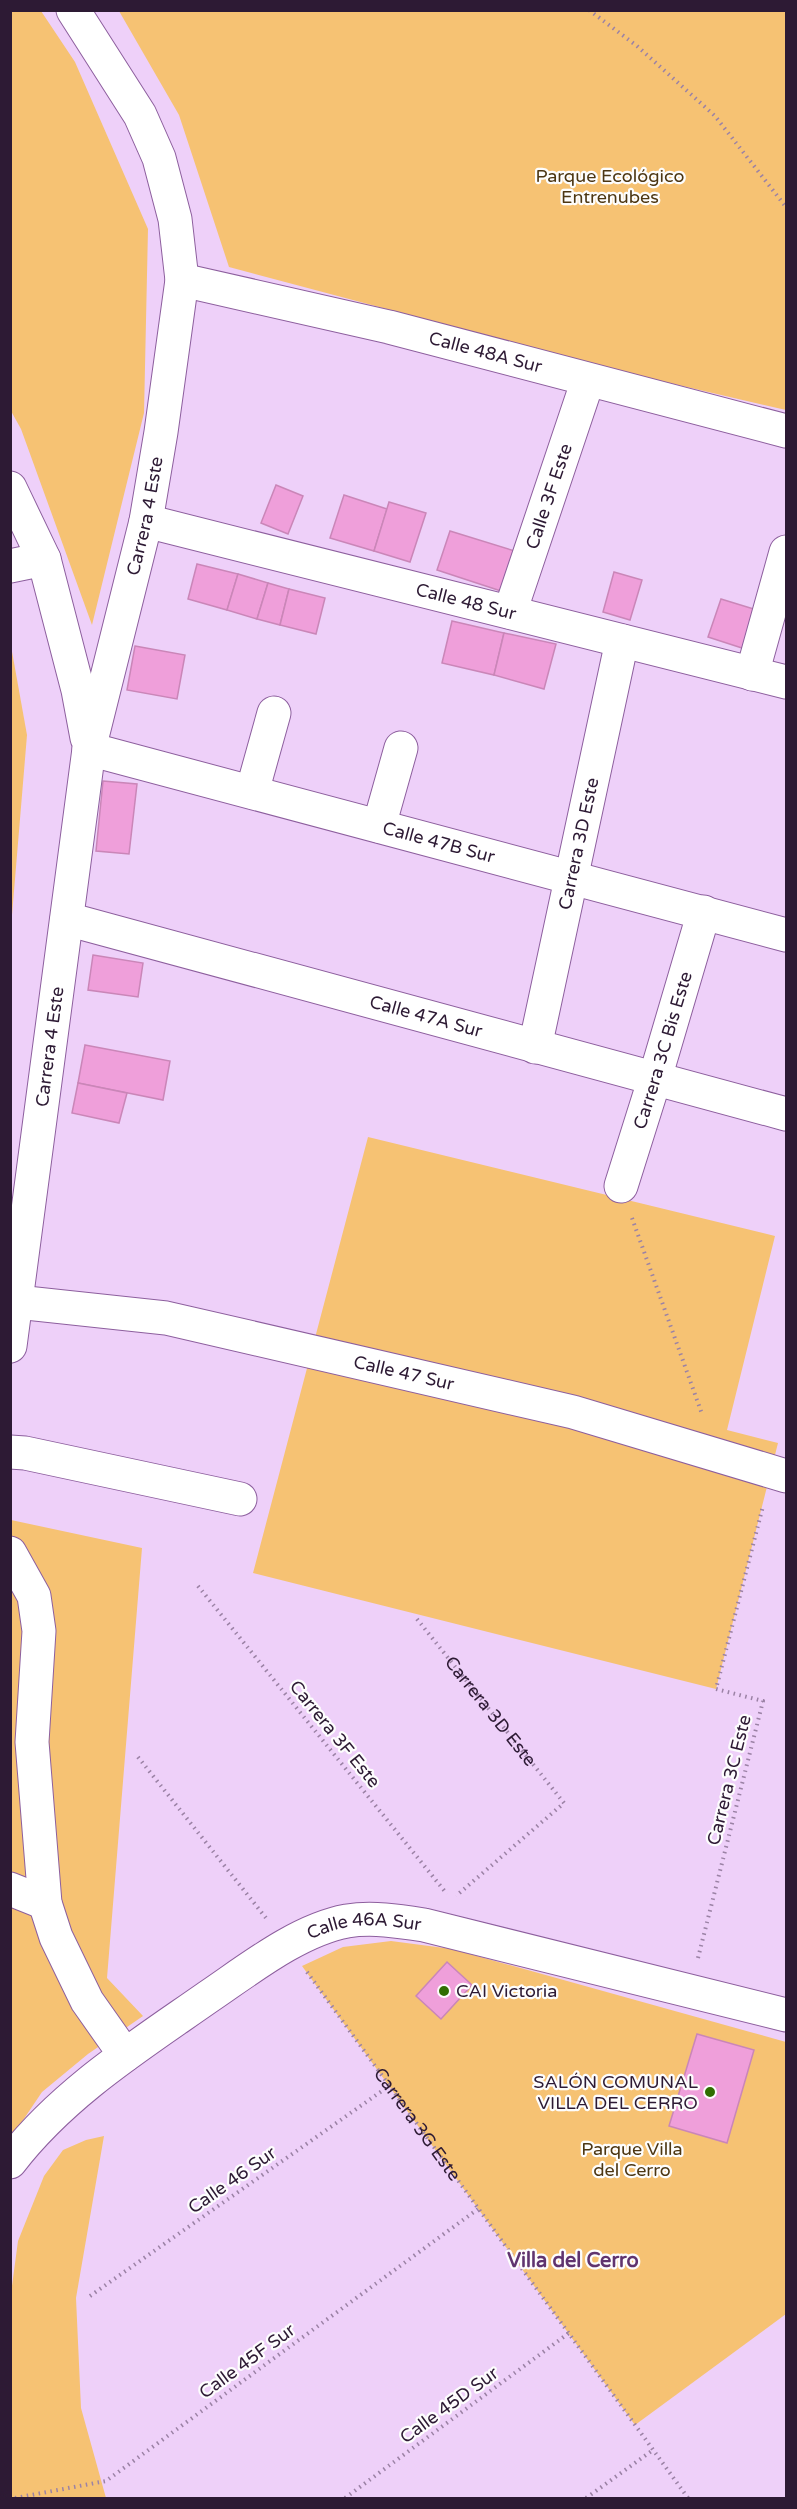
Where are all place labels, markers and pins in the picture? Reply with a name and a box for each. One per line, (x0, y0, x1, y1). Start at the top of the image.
place label: CAI Victoria (456, 1980, 557, 2002)
marker: CAI Victoria (437, 1984, 451, 1998)
place label: SALÓN COMUNAL VILLA DEL CERRO (533, 2071, 699, 2114)
marker: SALÓN COMUNAL VILLA DEL CERRO (703, 2085, 717, 2099)

